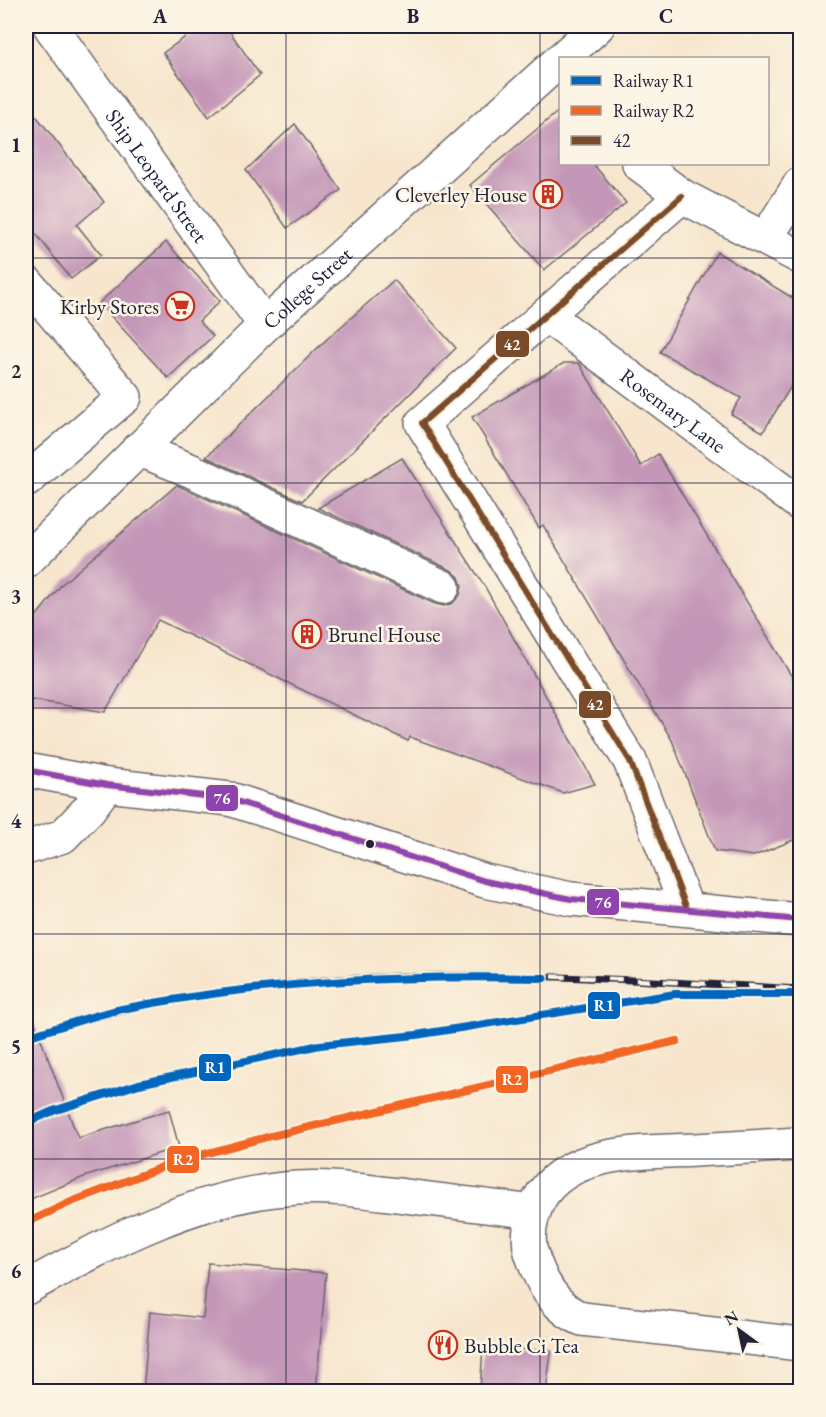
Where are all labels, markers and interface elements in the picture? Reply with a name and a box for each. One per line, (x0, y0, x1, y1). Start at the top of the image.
text: A (152, 3, 168, 29)
text: B (407, 3, 419, 29)
text: C (659, 3, 673, 29)
legend (559, 57, 769, 165)
text: Railway R1 (613, 69, 694, 92)
text: Railway R2 (613, 99, 694, 122)
street label: Ship Leopard Street (100, 103, 215, 248)
text: 42 (613, 129, 631, 152)
text: 1 (11, 132, 21, 158)
building icon: Cleverley House (532, 178, 564, 210)
place label: Cleverley House (395, 181, 527, 208)
street label: College Street (256, 240, 357, 335)
supermarket icon: Kirby Stores (164, 290, 196, 322)
place label: Kirby Stores (60, 293, 159, 320)
line badge: 42 (495, 330, 530, 358)
text: 42 (504, 334, 521, 355)
text: 2 (11, 358, 22, 384)
street label: Rosemary Lane (615, 362, 732, 458)
text: 3 (11, 583, 21, 609)
building icon: Brunel House (291, 618, 323, 650)
place label: Brunel House (328, 621, 440, 648)
line badge: 42 (578, 690, 612, 719)
text: 42 (587, 694, 604, 715)
line badge: 76 (205, 784, 239, 812)
text: 76 (214, 788, 231, 809)
text: 4 (11, 808, 22, 834)
unlabelled marker (364, 838, 376, 850)
line badge: 76 (586, 888, 620, 916)
text: 76 (595, 892, 612, 913)
line badge: R1 (587, 991, 621, 1020)
text: R1 (594, 995, 614, 1016)
text: 5 (11, 1033, 21, 1059)
line badge: R1 (198, 1053, 232, 1082)
text: R1 (205, 1057, 225, 1078)
line badge: R2 (495, 1065, 529, 1094)
text: R2 (502, 1069, 523, 1090)
line badge: R2 (166, 1145, 200, 1174)
text: R2 (173, 1149, 194, 1170)
text: 6 (11, 1258, 22, 1284)
north arrow (709, 1300, 769, 1360)
text: N (720, 1305, 742, 1330)
restaurant icon: Bubble Ci Tea (427, 1329, 459, 1361)
place label: Bubble Ci Tea (464, 1332, 579, 1359)

